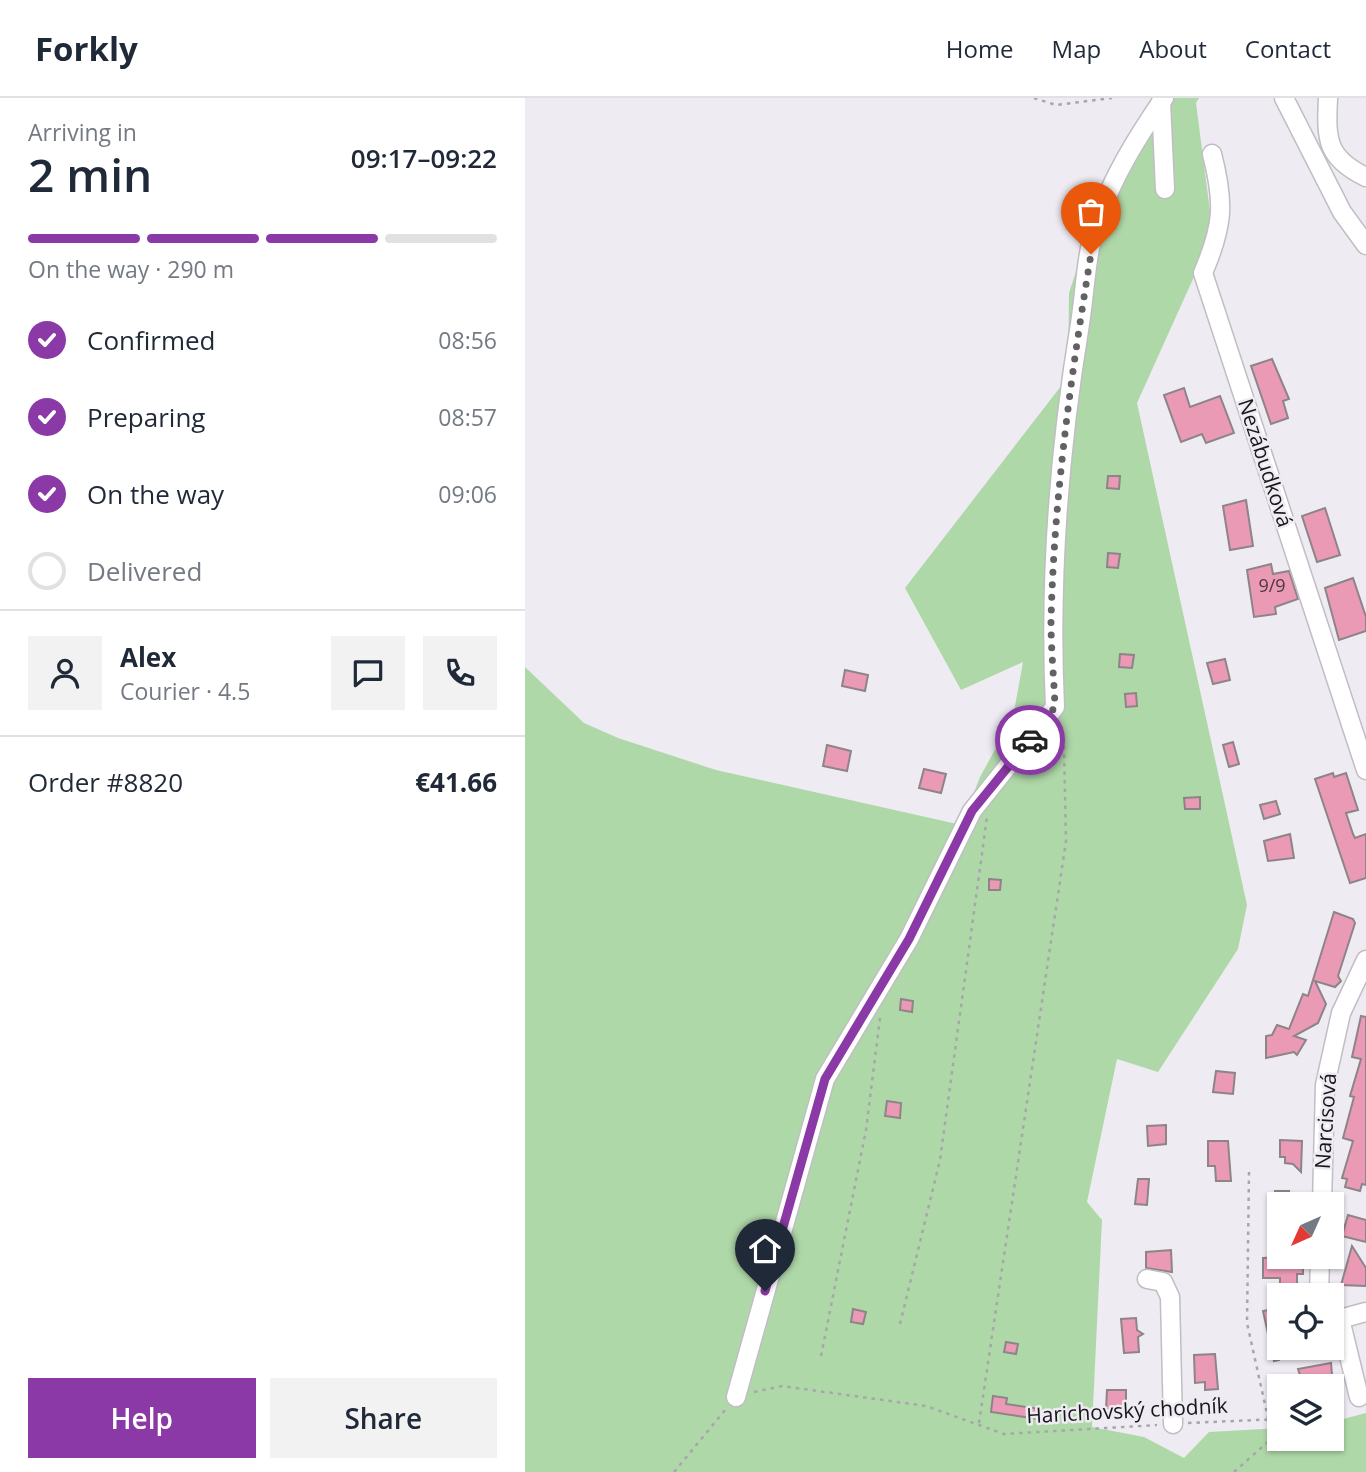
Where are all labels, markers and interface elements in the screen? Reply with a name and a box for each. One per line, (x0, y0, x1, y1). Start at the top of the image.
text: Forkly (35, 26, 138, 71)
text: Home (946, 32, 1014, 65)
text: Map (1052, 32, 1101, 65)
text: About (1139, 32, 1207, 65)
text: Contact (1245, 32, 1331, 65)
text: Arriving in (28, 116, 137, 148)
text: 09:17–09:22 (351, 140, 497, 176)
text: 2 min (28, 143, 152, 205)
pin (1061, 182, 1121, 254)
icon: bag (1072, 193, 1110, 231)
text: On the way · 290 m (28, 253, 234, 285)
icon: check (28, 321, 66, 359)
text: Confirmed (87, 322, 215, 358)
text: 08:56 (438, 324, 497, 356)
street label: Nezábudková (1232, 395, 1300, 531)
icon: check (28, 398, 66, 436)
text: Preparing (87, 399, 205, 435)
text: 08:57 (438, 401, 497, 433)
icon: check (28, 475, 66, 513)
text: On the way (87, 476, 224, 512)
text: 09:06 (438, 478, 497, 510)
text: Delivered (87, 553, 202, 589)
house number: 9/9 (1258, 573, 1286, 597)
button: person (28, 636, 102, 710)
button: chat (331, 636, 405, 710)
button: phone (423, 636, 497, 710)
text: Alex (120, 639, 176, 675)
text: Courier · 4.5 (120, 675, 250, 707)
courier (995, 705, 1065, 775)
icon: car (1011, 721, 1049, 759)
text: Order #8820 (28, 764, 183, 800)
text: €41.66 (415, 764, 497, 800)
street label: Narcisová (1308, 1072, 1342, 1170)
north arrow (1267, 1192, 1344, 1269)
map controls (1267, 1192, 1344, 1451)
pin (735, 1219, 795, 1291)
icon: home (746, 1230, 784, 1268)
button: locate (1267, 1283, 1344, 1360)
button: layers (1267, 1374, 1344, 1451)
button: Help (28, 1378, 256, 1458)
button: Share (270, 1378, 497, 1458)
street label: Harichovský chodník (1025, 1391, 1228, 1429)

